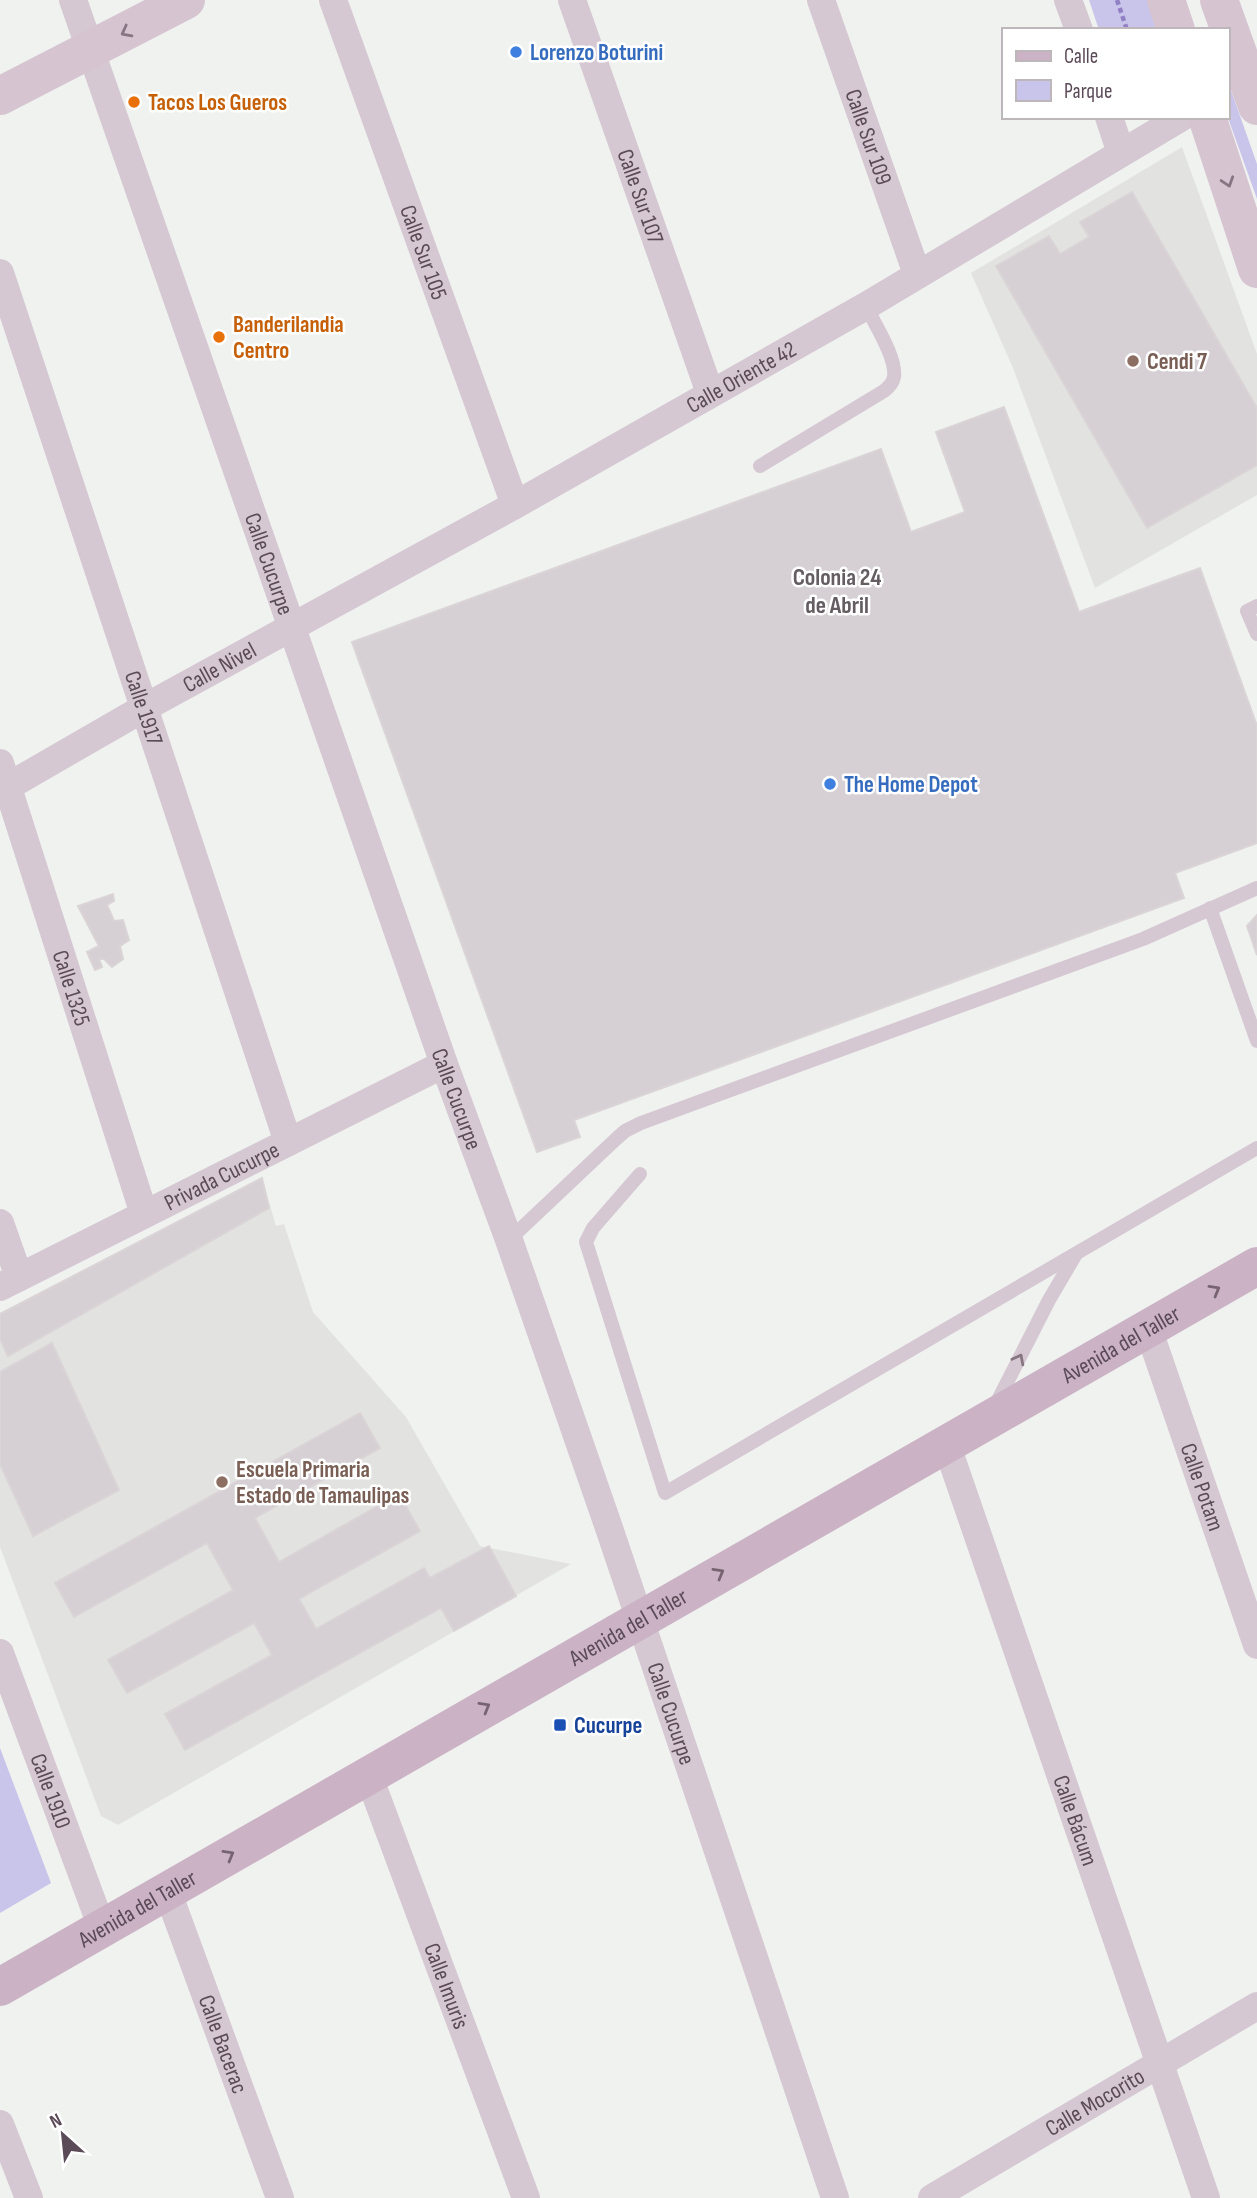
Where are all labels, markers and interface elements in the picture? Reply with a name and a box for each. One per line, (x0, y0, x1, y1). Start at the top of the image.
one-way arrow (121, 24, 133, 37)
legend (1002, 28, 1229, 119)
place label: Lorenzo Boturini (530, 39, 663, 67)
marker: Lorenzo Boturini (508, 44, 524, 60)
text: Calle (1064, 44, 1098, 69)
text: Parque (1064, 79, 1112, 104)
street label: Calle Sur 109 (838, 86, 898, 189)
place label: Tacos Los Gueros (148, 89, 287, 117)
marker: Tacos Los Gueros (126, 94, 142, 110)
street label: Calle Sur 107 (610, 146, 669, 248)
one-way arrow (1220, 175, 1234, 188)
street label: Calle Sur 105 (393, 201, 453, 304)
place label: Banderilandia Centro (233, 311, 344, 365)
marker: Banderilandia Centro (211, 329, 227, 345)
street label: Calle Oriente 42 (682, 336, 801, 420)
place label: Cendi 7 (1147, 348, 1207, 376)
marker: Cendi 7 (1125, 353, 1141, 369)
street label: Calle Cucurpe (238, 509, 299, 619)
district label: Colonia 24 de Abril (793, 563, 881, 620)
street label: Calle Nivel (178, 636, 261, 699)
street label: Calle 1917 (118, 667, 168, 749)
place label: The Home Depot (844, 771, 978, 799)
marker: The Home Depot (822, 776, 838, 792)
street label: Calle 1325 (46, 947, 96, 1029)
street label: Calle Cucurpe (425, 1045, 487, 1154)
street label: Privada Cucurpe (160, 1136, 284, 1217)
one-way arrow (1207, 1285, 1220, 1298)
street label: Avenida del Taller (1056, 1300, 1186, 1390)
one-way arrow (1010, 1354, 1024, 1366)
street label: Calle Potam (1174, 1440, 1230, 1535)
place label: Escuela Primaria Estado de Tamaulipas (236, 1456, 410, 1510)
marker: Escuela Primaria Estado de Tamaulipas (214, 1474, 230, 1490)
one-way arrow (712, 1568, 725, 1581)
street label: Avenida del Taller (564, 1583, 693, 1673)
street label: Calle Cucurpe (640, 1659, 701, 1768)
one-way arrow (478, 1702, 490, 1715)
place label: Cucurpe (574, 1712, 642, 1740)
marker: Cucurpe (552, 1717, 568, 1733)
street label: Calle 1910 (24, 1750, 77, 1832)
street label: Calle Bácum (1046, 1772, 1103, 1870)
one-way arrow (221, 1850, 234, 1863)
street label: Avenida del Taller (73, 1864, 202, 1955)
street label: Calle Imuris (417, 1939, 475, 2033)
street label: Calle Bacerac (192, 1991, 253, 2097)
street label: Calle Mocorito (1041, 2063, 1150, 2143)
north arrow (28, 2100, 98, 2170)
text: N (46, 2109, 66, 2134)

